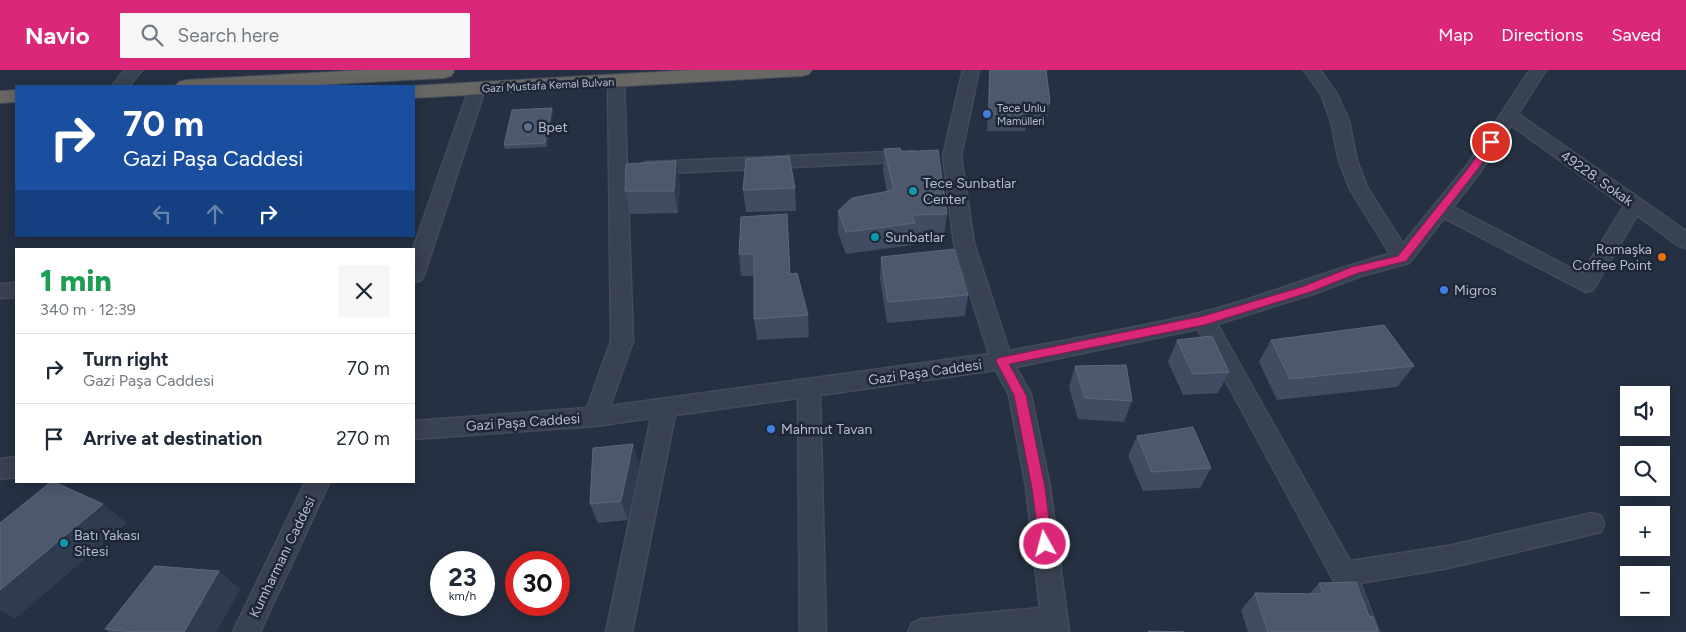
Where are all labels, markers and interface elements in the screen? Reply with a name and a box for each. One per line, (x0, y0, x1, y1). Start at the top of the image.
search box (120, 13, 470, 58)
text: Navio (25, 21, 90, 50)
icon: search (138, 21, 166, 49)
text: Search here (178, 24, 279, 47)
text: Map (1438, 24, 1473, 46)
text: Directions (1501, 24, 1583, 46)
text: Saved (1611, 24, 1661, 46)
street label: Gazi Mustafa Kemal Bulvarı (481, 76, 615, 95)
place label: Tece Unlu Mamülleri (997, 102, 1046, 128)
text: 70 m (123, 103, 204, 145)
icon: right (40, 105, 105, 170)
marker: Tece Unlu Mamülleri (981, 108, 993, 120)
place label: Bpet (538, 119, 568, 136)
marker: Bpet (522, 121, 534, 133)
pin (1470, 121, 1512, 163)
icon: arrive (1477, 128, 1505, 156)
text: Gazi Paşa Caddesi (123, 145, 303, 172)
street label: 49228. Sokak (1557, 147, 1636, 210)
place label: Tece Sunbatlar Center (923, 175, 1016, 208)
marker: Tece Sunbatlar Center (907, 185, 919, 197)
icon: left (148, 200, 176, 228)
icon: ahead (201, 200, 229, 228)
icon: right (254, 200, 282, 228)
place label: Sunbatlar (885, 229, 945, 246)
marker: Sunbatlar (869, 231, 881, 243)
place label: Romaşka Coffee Point (1572, 241, 1652, 274)
marker: Romaşka Coffee Point (1656, 251, 1668, 263)
text: 1 min (40, 262, 112, 299)
button: close (338, 265, 390, 317)
place label: Migros (1454, 282, 1497, 299)
marker: Migros (1438, 284, 1450, 296)
text: 340 m · 12:39 (40, 300, 136, 319)
text: Turn right (83, 348, 169, 371)
icon: right (40, 355, 68, 383)
street label: Gazi Paşa Caddesi (867, 356, 983, 389)
text: 70 m (347, 357, 390, 380)
text: Gazi Paşa Caddesi (83, 371, 214, 390)
map controls (1620, 386, 1670, 616)
button: sound (1620, 386, 1670, 436)
street label: Gazi Paşa Caddesi (465, 410, 581, 435)
place label: Mahmut Tavan (781, 421, 872, 438)
marker: Mahmut Tavan (765, 423, 777, 435)
icon: arrive (40, 425, 68, 453)
text: Arrive at destination (83, 427, 262, 450)
text: 270 m (336, 427, 390, 450)
button: search (1620, 446, 1670, 496)
street label: Kumharmanı Caddesi (246, 494, 319, 621)
button: + (1620, 506, 1670, 556)
position arrow (1018, 517, 1070, 569)
place label: Batı Yakası Sitesi (74, 527, 140, 560)
marker: Batı Yakası Sitesi (58, 537, 70, 549)
speed limit sign: 30 (505, 551, 570, 616)
text: 23 (448, 562, 477, 592)
button: − (1620, 566, 1670, 616)
text: km/h (449, 589, 476, 603)

